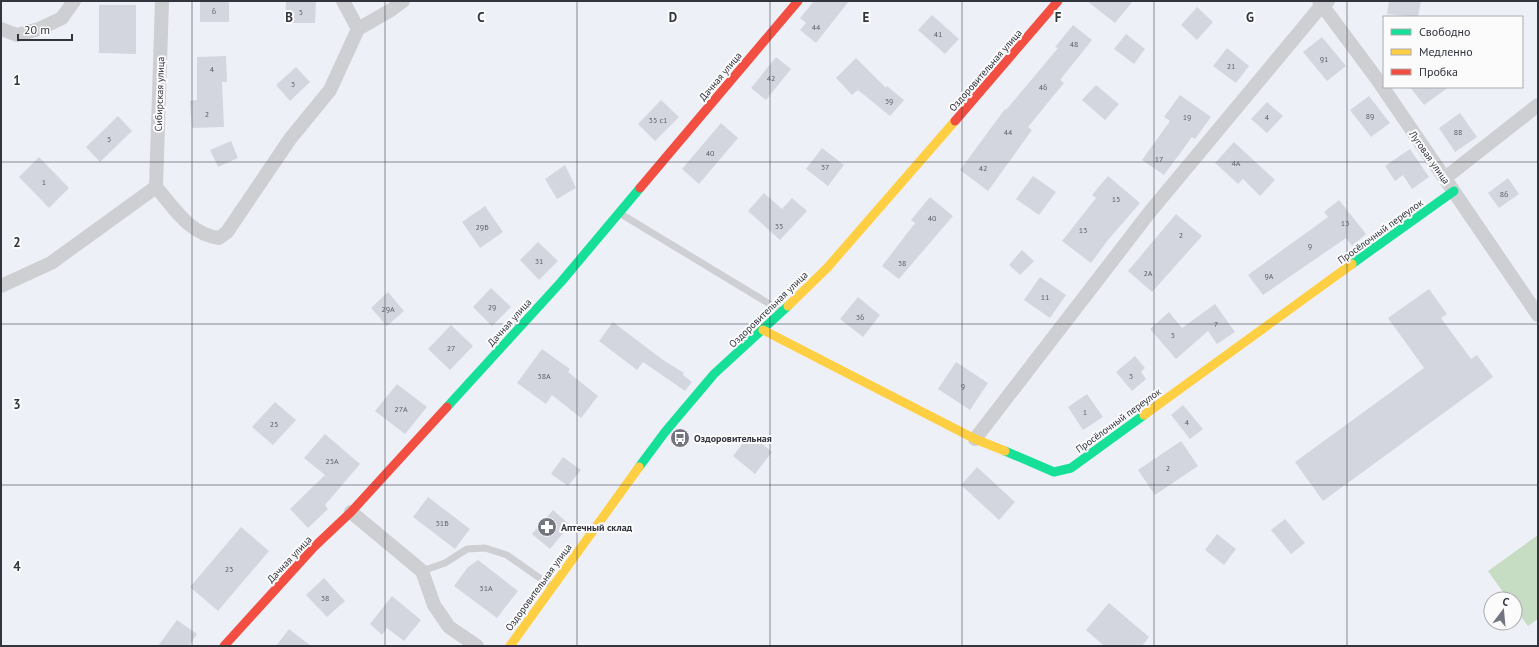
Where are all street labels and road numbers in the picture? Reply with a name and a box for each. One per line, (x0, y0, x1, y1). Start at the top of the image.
street label: Оздоровительная улица (946, 26, 1025, 114)
street label: Дачная улица (696, 49, 745, 103)
street label: Сибирская улица (152, 57, 167, 131)
street label: Луговая улица (1406, 127, 1453, 187)
street label: Просёлочный переулок (1335, 196, 1426, 267)
street label: Оздоровительная улица (726, 268, 811, 350)
street label: Дачная улица (485, 296, 534, 349)
street label: Просёлочный переулок (1073, 385, 1164, 456)
street label: Дачная улица (264, 533, 315, 586)
street label: Оздоровительная улица (502, 541, 574, 634)

